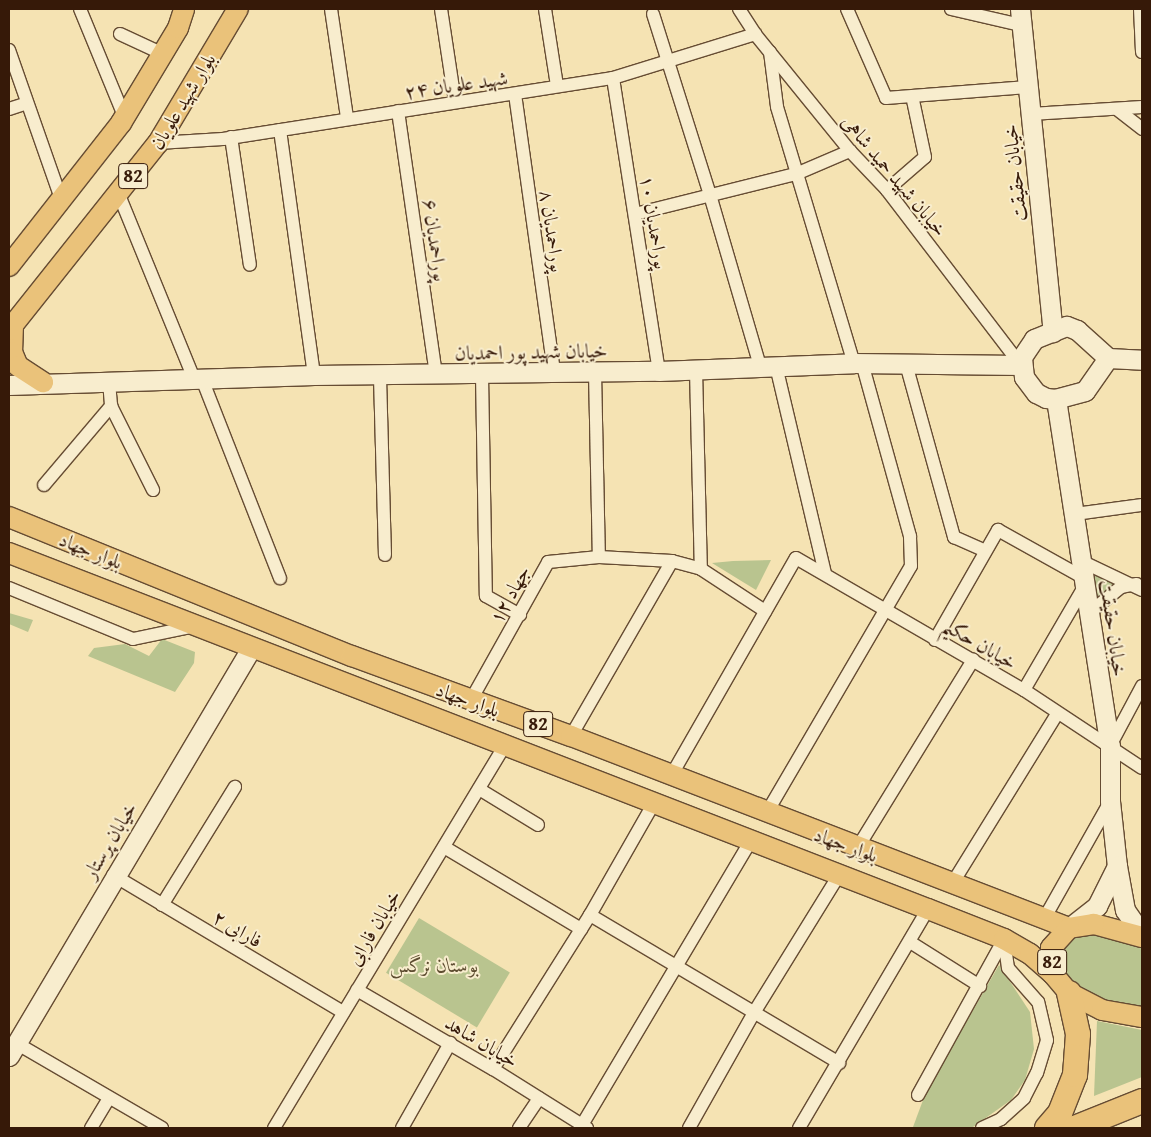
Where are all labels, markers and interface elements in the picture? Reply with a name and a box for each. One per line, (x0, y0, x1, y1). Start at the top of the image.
street label: بلوار شهید علویان (144, 48, 220, 154)
street label: شهید علویان ۲۴ (403, 65, 509, 103)
street label: خیابان شهید حمید شاهی (837, 109, 953, 241)
street label: خیابان حقیقت (997, 123, 1031, 223)
road number: 82 (118, 160, 148, 192)
street label: پوراحمدیان ۱۰ (636, 173, 674, 271)
street label: پوراحمدیان ۸ (535, 188, 571, 274)
street label: پوراحمدیان ۶ (418, 197, 454, 283)
street label: خیابان شهید پور احمدیان (454, 338, 608, 364)
street label: بلوار جهاد (56, 526, 126, 574)
street label: جهاد ۱۲ (483, 561, 535, 627)
street label: خیابان حقیقت (1095, 578, 1133, 678)
street label: خیابان حکیم (939, 612, 1021, 674)
street label: بلوار جهاد (433, 676, 503, 722)
road number: 82 (523, 708, 553, 741)
street label: خیابان پرستار (77, 797, 141, 883)
street label: بلوار جهاد (811, 821, 881, 867)
street label: خیابان فارابی (341, 885, 405, 969)
street label: فارابی ۲ (209, 904, 267, 952)
road number: 82 (1037, 946, 1067, 979)
park label: بوستان نرگس (389, 952, 479, 976)
street label: خیابان شاهد (441, 1010, 523, 1072)

